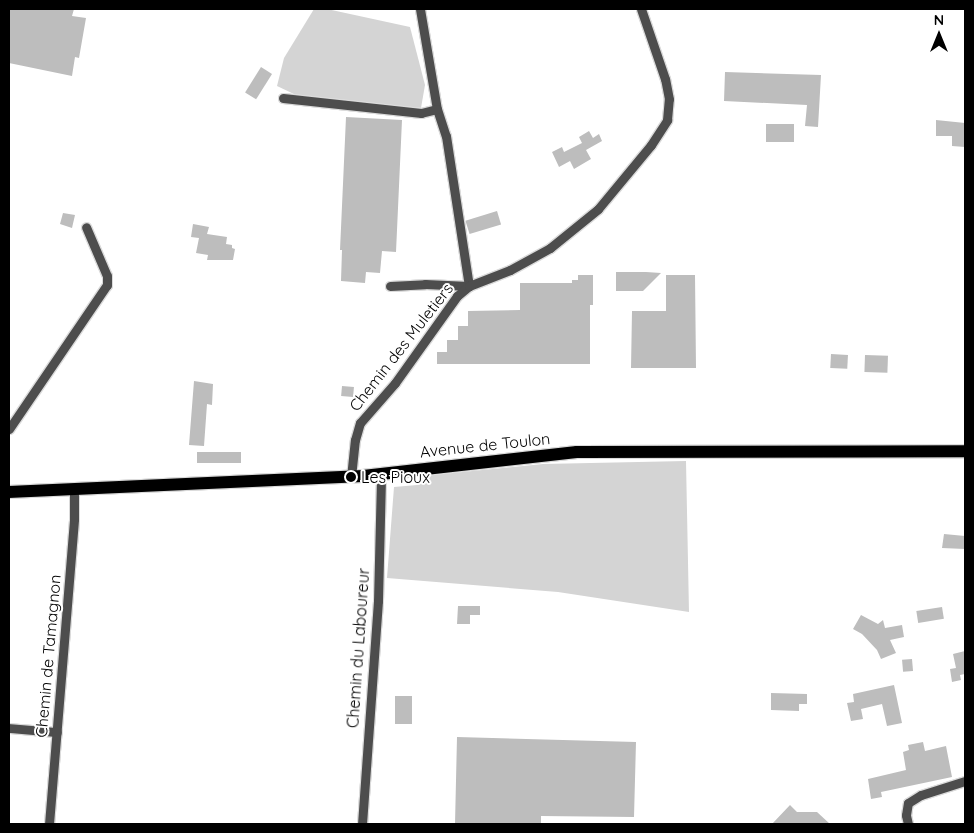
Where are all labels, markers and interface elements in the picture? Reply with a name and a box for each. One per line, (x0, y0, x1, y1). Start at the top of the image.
north arrow (914, 10, 964, 60)
text: N (934, 11, 944, 29)
street label: Chemin des Muletiers (345, 279, 457, 415)
street label: Avenue de Toulon (419, 429, 551, 461)
place label: Les Pioux (361, 467, 430, 487)
marker: Les Pioux (345, 471, 357, 483)
street label: Chemin du Laboureur (343, 567, 373, 729)
street label: Chemin de Tamagnon (31, 574, 65, 738)

